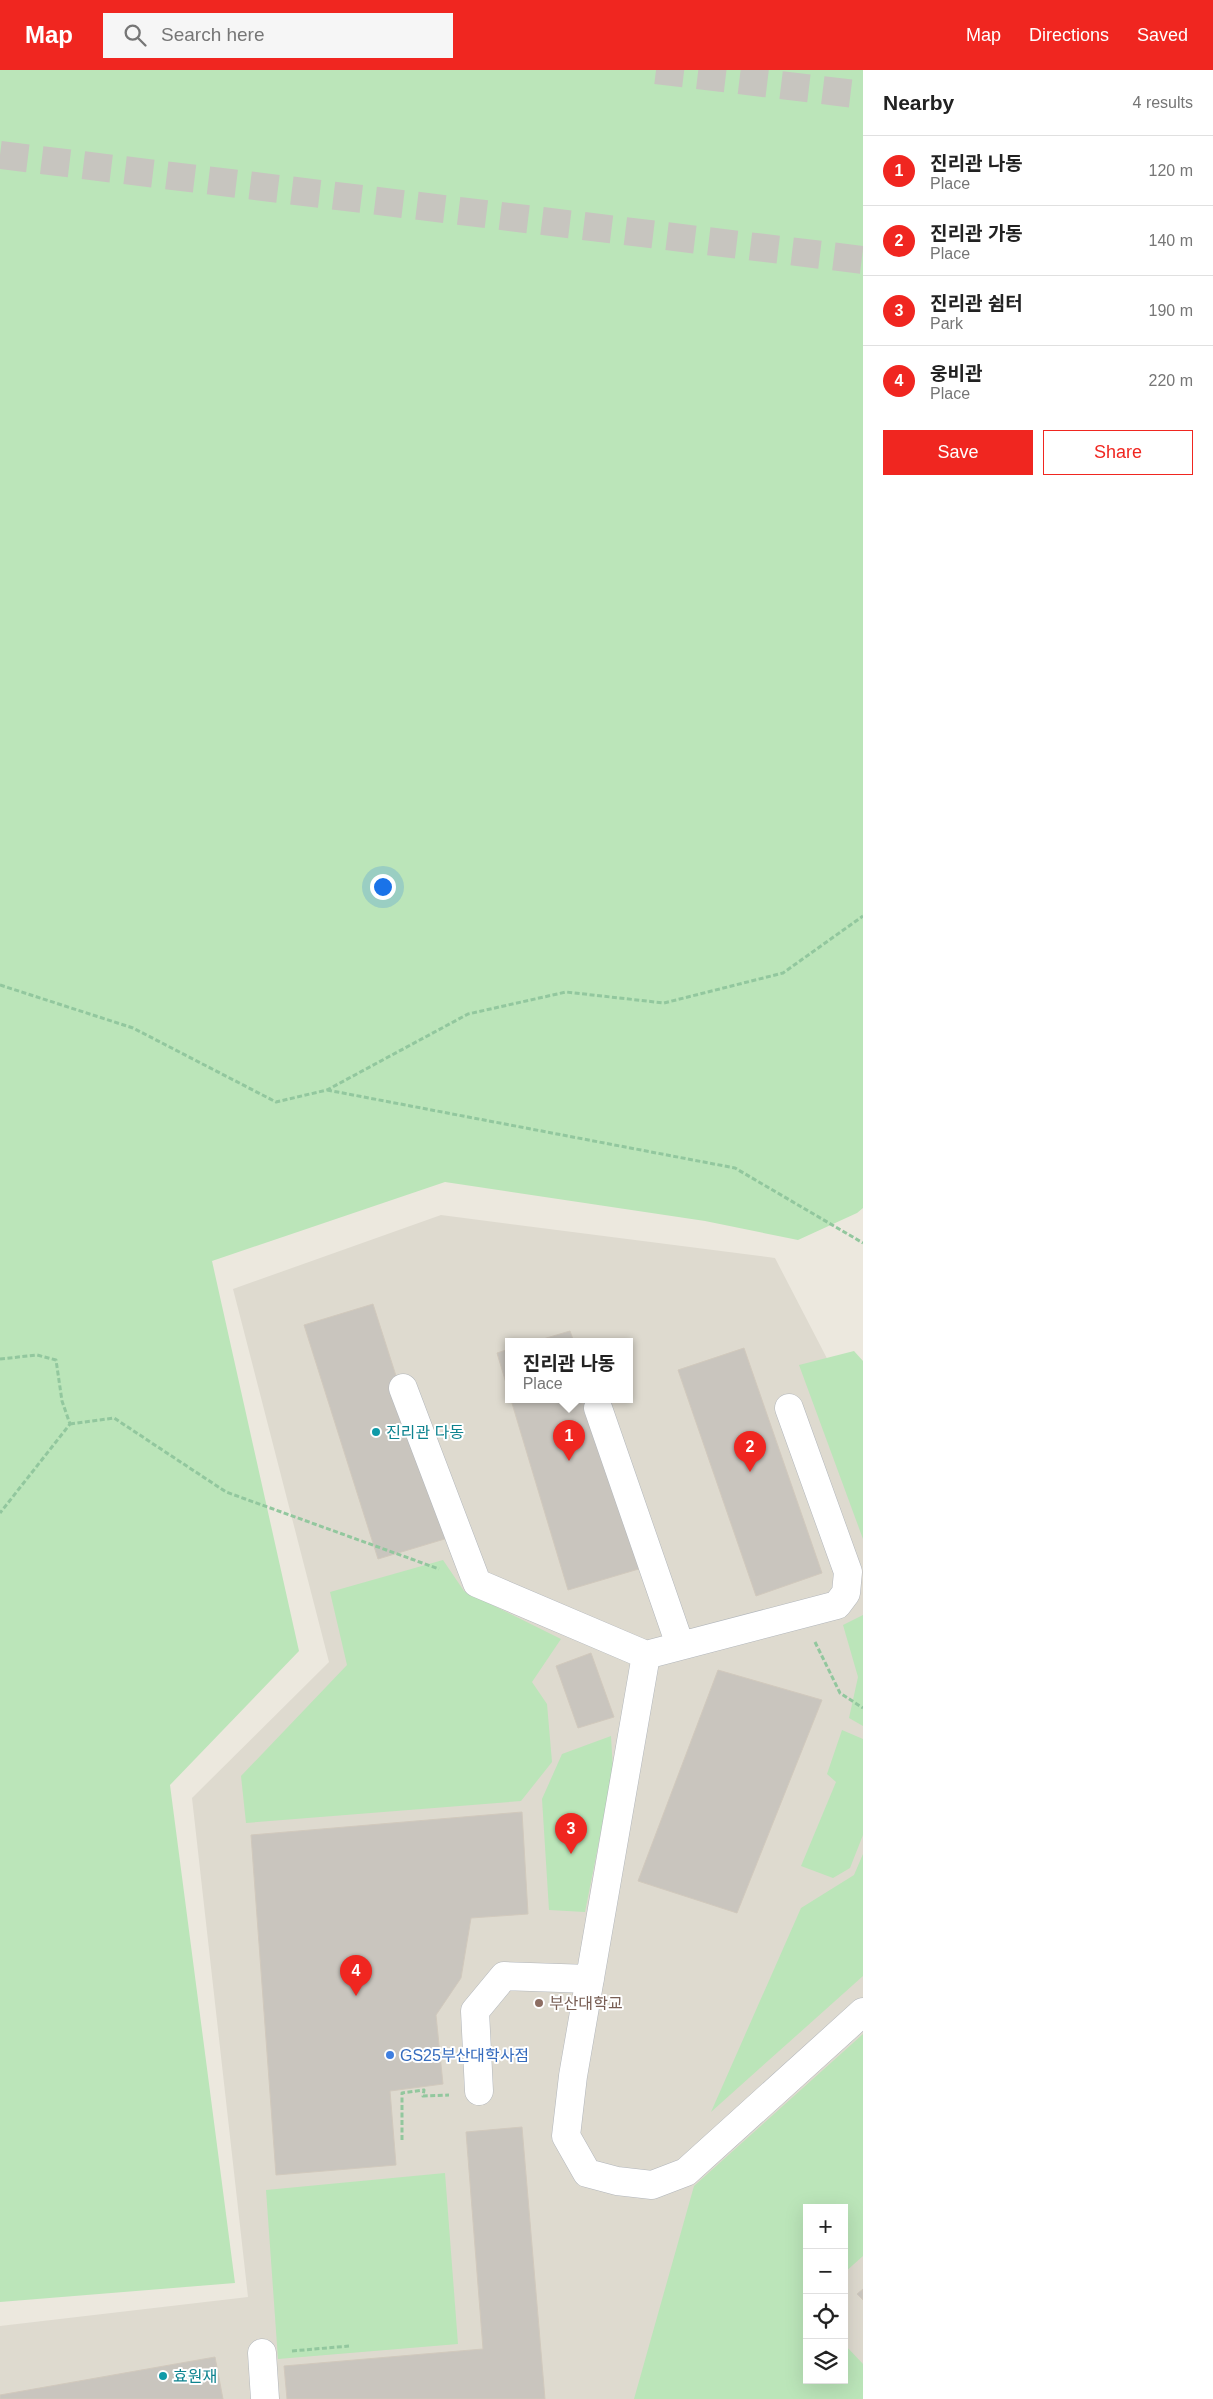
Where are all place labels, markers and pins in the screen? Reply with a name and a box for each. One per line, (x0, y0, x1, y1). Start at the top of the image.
pin: 1 (553, 1420, 585, 1461)
place label: 진리관 다동 (386, 1424, 464, 1441)
marker: 진리관 다동 (370, 1426, 382, 1438)
pin: 2 (734, 1431, 766, 1472)
pin: 3 (555, 1813, 587, 1854)
pin: 4 (340, 1955, 372, 1996)
place label: 부산대학교 (549, 1995, 623, 2012)
marker: 부산대학교 (533, 1997, 545, 2009)
place label: GS25부산대학사점 (400, 2047, 529, 2064)
marker: GS25부산대학사점 (384, 2049, 396, 2061)
place label: 효원재 (173, 2368, 217, 2385)
marker: 효원재 (157, 2370, 169, 2382)

